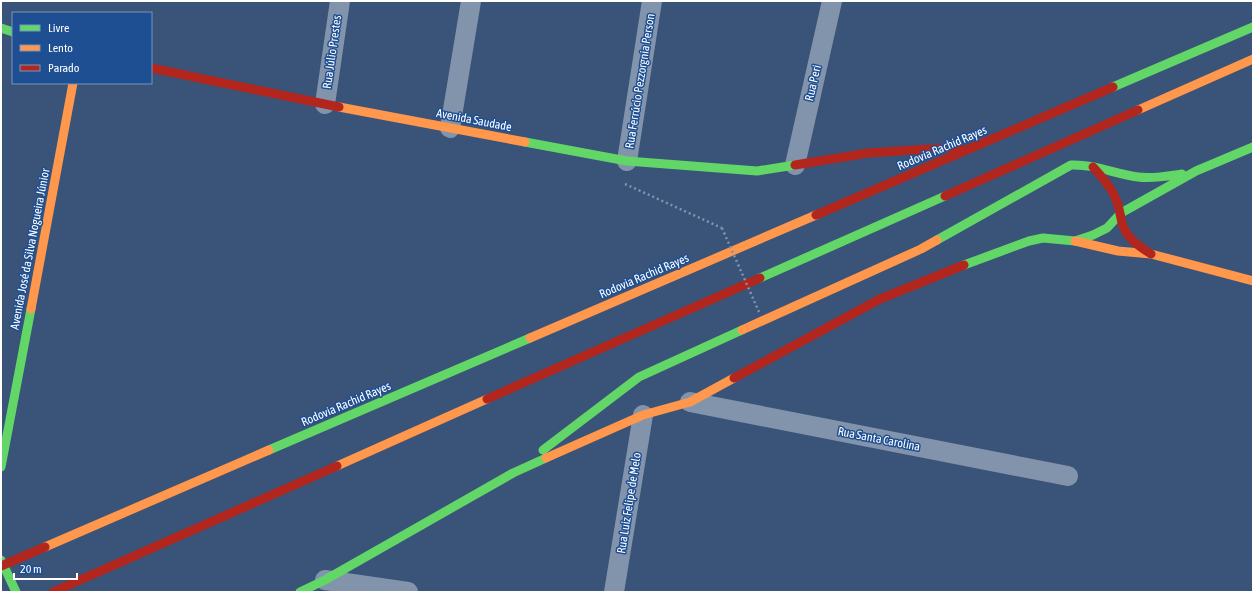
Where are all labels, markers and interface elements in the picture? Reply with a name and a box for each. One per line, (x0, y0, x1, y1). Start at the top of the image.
legend (12, 12, 152, 84)
street label: Rua Ferrúcio Pezzorgnia Person (622, 13, 658, 149)
street label: Rua Júlio Prestes (320, 14, 344, 90)
text: Livre (48, 21, 69, 35)
text: Lento (48, 41, 73, 55)
text: Parado (48, 61, 80, 75)
street label: Rua Peri (802, 64, 824, 102)
street label: Avenida Saudade (435, 106, 513, 134)
street label: Rodovia Rachid Rayes (895, 123, 989, 173)
street label: Avenida José da Silva Nogueira Júnior (7, 167, 53, 331)
street label: Rodovia Rachid Rayes (597, 251, 691, 301)
street label: Rodovia Rachid Rayes (299, 379, 393, 429)
street label: Rua Santa Carolina (837, 424, 921, 454)
street label: Rua Luiz Felipe de Melo (614, 451, 644, 554)
scale bar (14, 555, 77, 581)
text: 20 m (20, 562, 42, 576)

